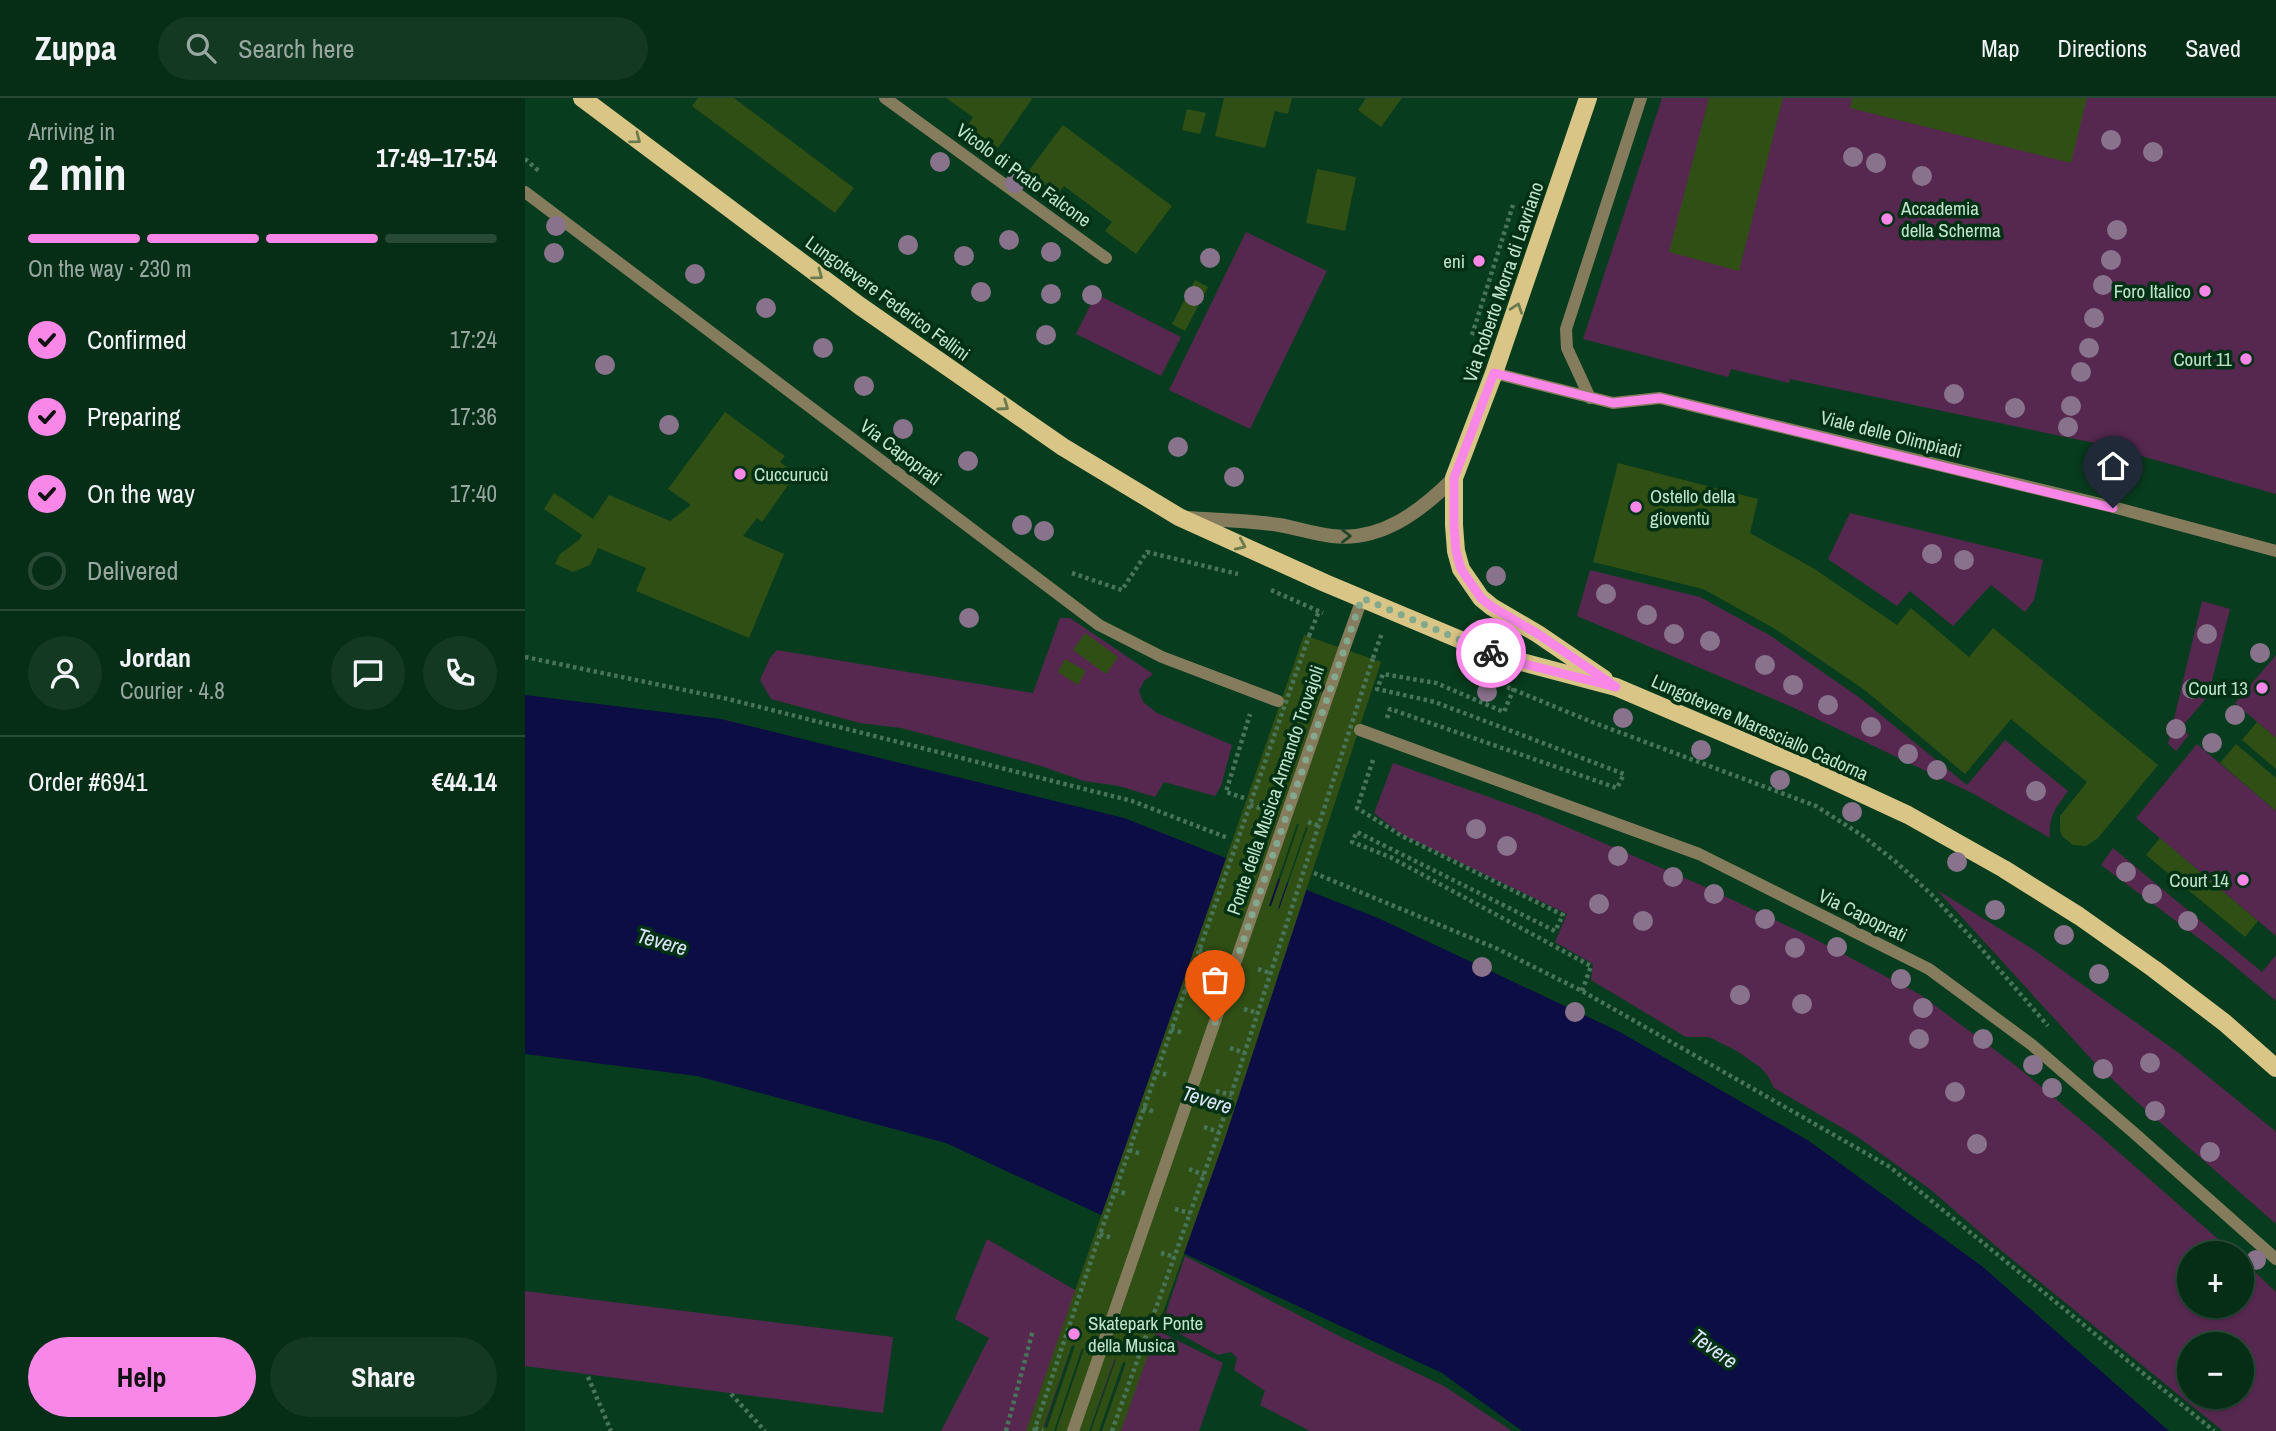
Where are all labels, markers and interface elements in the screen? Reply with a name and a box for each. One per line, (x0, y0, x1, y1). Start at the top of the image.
search box (158, 17, 648, 80)
text: Zuppa (35, 26, 116, 70)
icon: search (182, 29, 220, 67)
text: Search here (238, 31, 354, 66)
text: Map (1981, 32, 2019, 64)
text: Directions (2057, 32, 2147, 64)
text: Saved (2185, 32, 2241, 64)
text: Arriving in (28, 116, 115, 147)
street label: Vicolo di Prato Falcone (951, 117, 1097, 233)
one-way arrow (628, 131, 641, 143)
text: 17:49–17:54 (376, 140, 497, 175)
text: 2 min (28, 142, 127, 204)
street label: Via Roberto Morra di Lavriano (1456, 178, 1550, 386)
place label: Accademia della Scherma (1900, 195, 2001, 243)
marker: Accademia della Scherma (1879, 211, 1895, 227)
street label: Lungotevere Federico Fellini (800, 229, 976, 367)
place label: eni (1443, 248, 1465, 274)
text: On the way · 230 m (28, 253, 192, 284)
marker: eni (1471, 253, 1487, 269)
one-way arrow (811, 267, 823, 279)
place label: Foro Italico (2114, 278, 2191, 304)
marker: Foro Italico (2197, 283, 2213, 299)
one-way arrow (1508, 303, 1523, 315)
icon: check (28, 321, 66, 359)
text: Confirmed (87, 322, 187, 357)
text: 17:24 (450, 324, 497, 355)
place label: Court 11 (2173, 346, 2232, 372)
marker: Court 11 (2238, 351, 2254, 367)
icon: check (28, 398, 66, 436)
one-way arrow (996, 398, 1009, 410)
text: Preparing (87, 399, 181, 434)
text: 17:36 (450, 401, 497, 432)
street label: Viale delle Olimpiadi (1818, 404, 1964, 464)
street label: Via Capoprati (855, 413, 947, 491)
pin (2083, 436, 2143, 508)
icon: home (2094, 447, 2132, 485)
place label: Cuccurucù (754, 461, 828, 487)
marker: Cuccurucù (732, 466, 748, 482)
icon: check (28, 475, 66, 513)
text: On the way (87, 476, 195, 511)
text: 17:40 (450, 478, 497, 509)
place label: Ostello della gioventù (1650, 483, 1736, 531)
marker: Ostello della gioventù (1628, 499, 1644, 515)
one-way arrow (1341, 528, 1351, 544)
one-way arrow (1234, 537, 1246, 551)
text: Delivered (87, 553, 178, 588)
courier (1456, 618, 1526, 688)
icon: bike (1472, 634, 1510, 672)
button: person (28, 636, 102, 710)
button: chat (331, 636, 405, 710)
button: phone (423, 636, 497, 710)
text: Jordan (120, 640, 191, 675)
street label: Ponte della Musica Armando Trovajoli (1220, 662, 1330, 918)
street label: Lungotevere Maresciallo Cadorna (1648, 667, 1873, 787)
text: Courier · 4.8 (120, 675, 225, 706)
place label: Court 13 (2188, 675, 2248, 701)
marker: Court 13 (2254, 680, 2270, 696)
text: Order #6941 (28, 764, 148, 799)
text: €44.14 (432, 764, 497, 799)
place label: Court 14 (2169, 867, 2229, 893)
marker: Court 14 (2235, 872, 2251, 888)
street label: Via Capoprati (1814, 882, 1912, 948)
water label: Tevere (634, 921, 691, 963)
pin (1185, 950, 1245, 1022)
icon: bag (1196, 961, 1234, 999)
water label: Tevere (1178, 1078, 1236, 1121)
map controls (2177, 1241, 2254, 1409)
button: + (2177, 1241, 2254, 1318)
place label: Skatepark Ponte della Musica (1088, 1310, 1203, 1358)
water label: Tevere (1685, 1322, 1744, 1375)
marker: Skatepark Ponte della Musica (1066, 1326, 1082, 1342)
button: − (2177, 1332, 2254, 1409)
button: Help (28, 1337, 256, 1417)
button: Share (270, 1337, 497, 1417)

